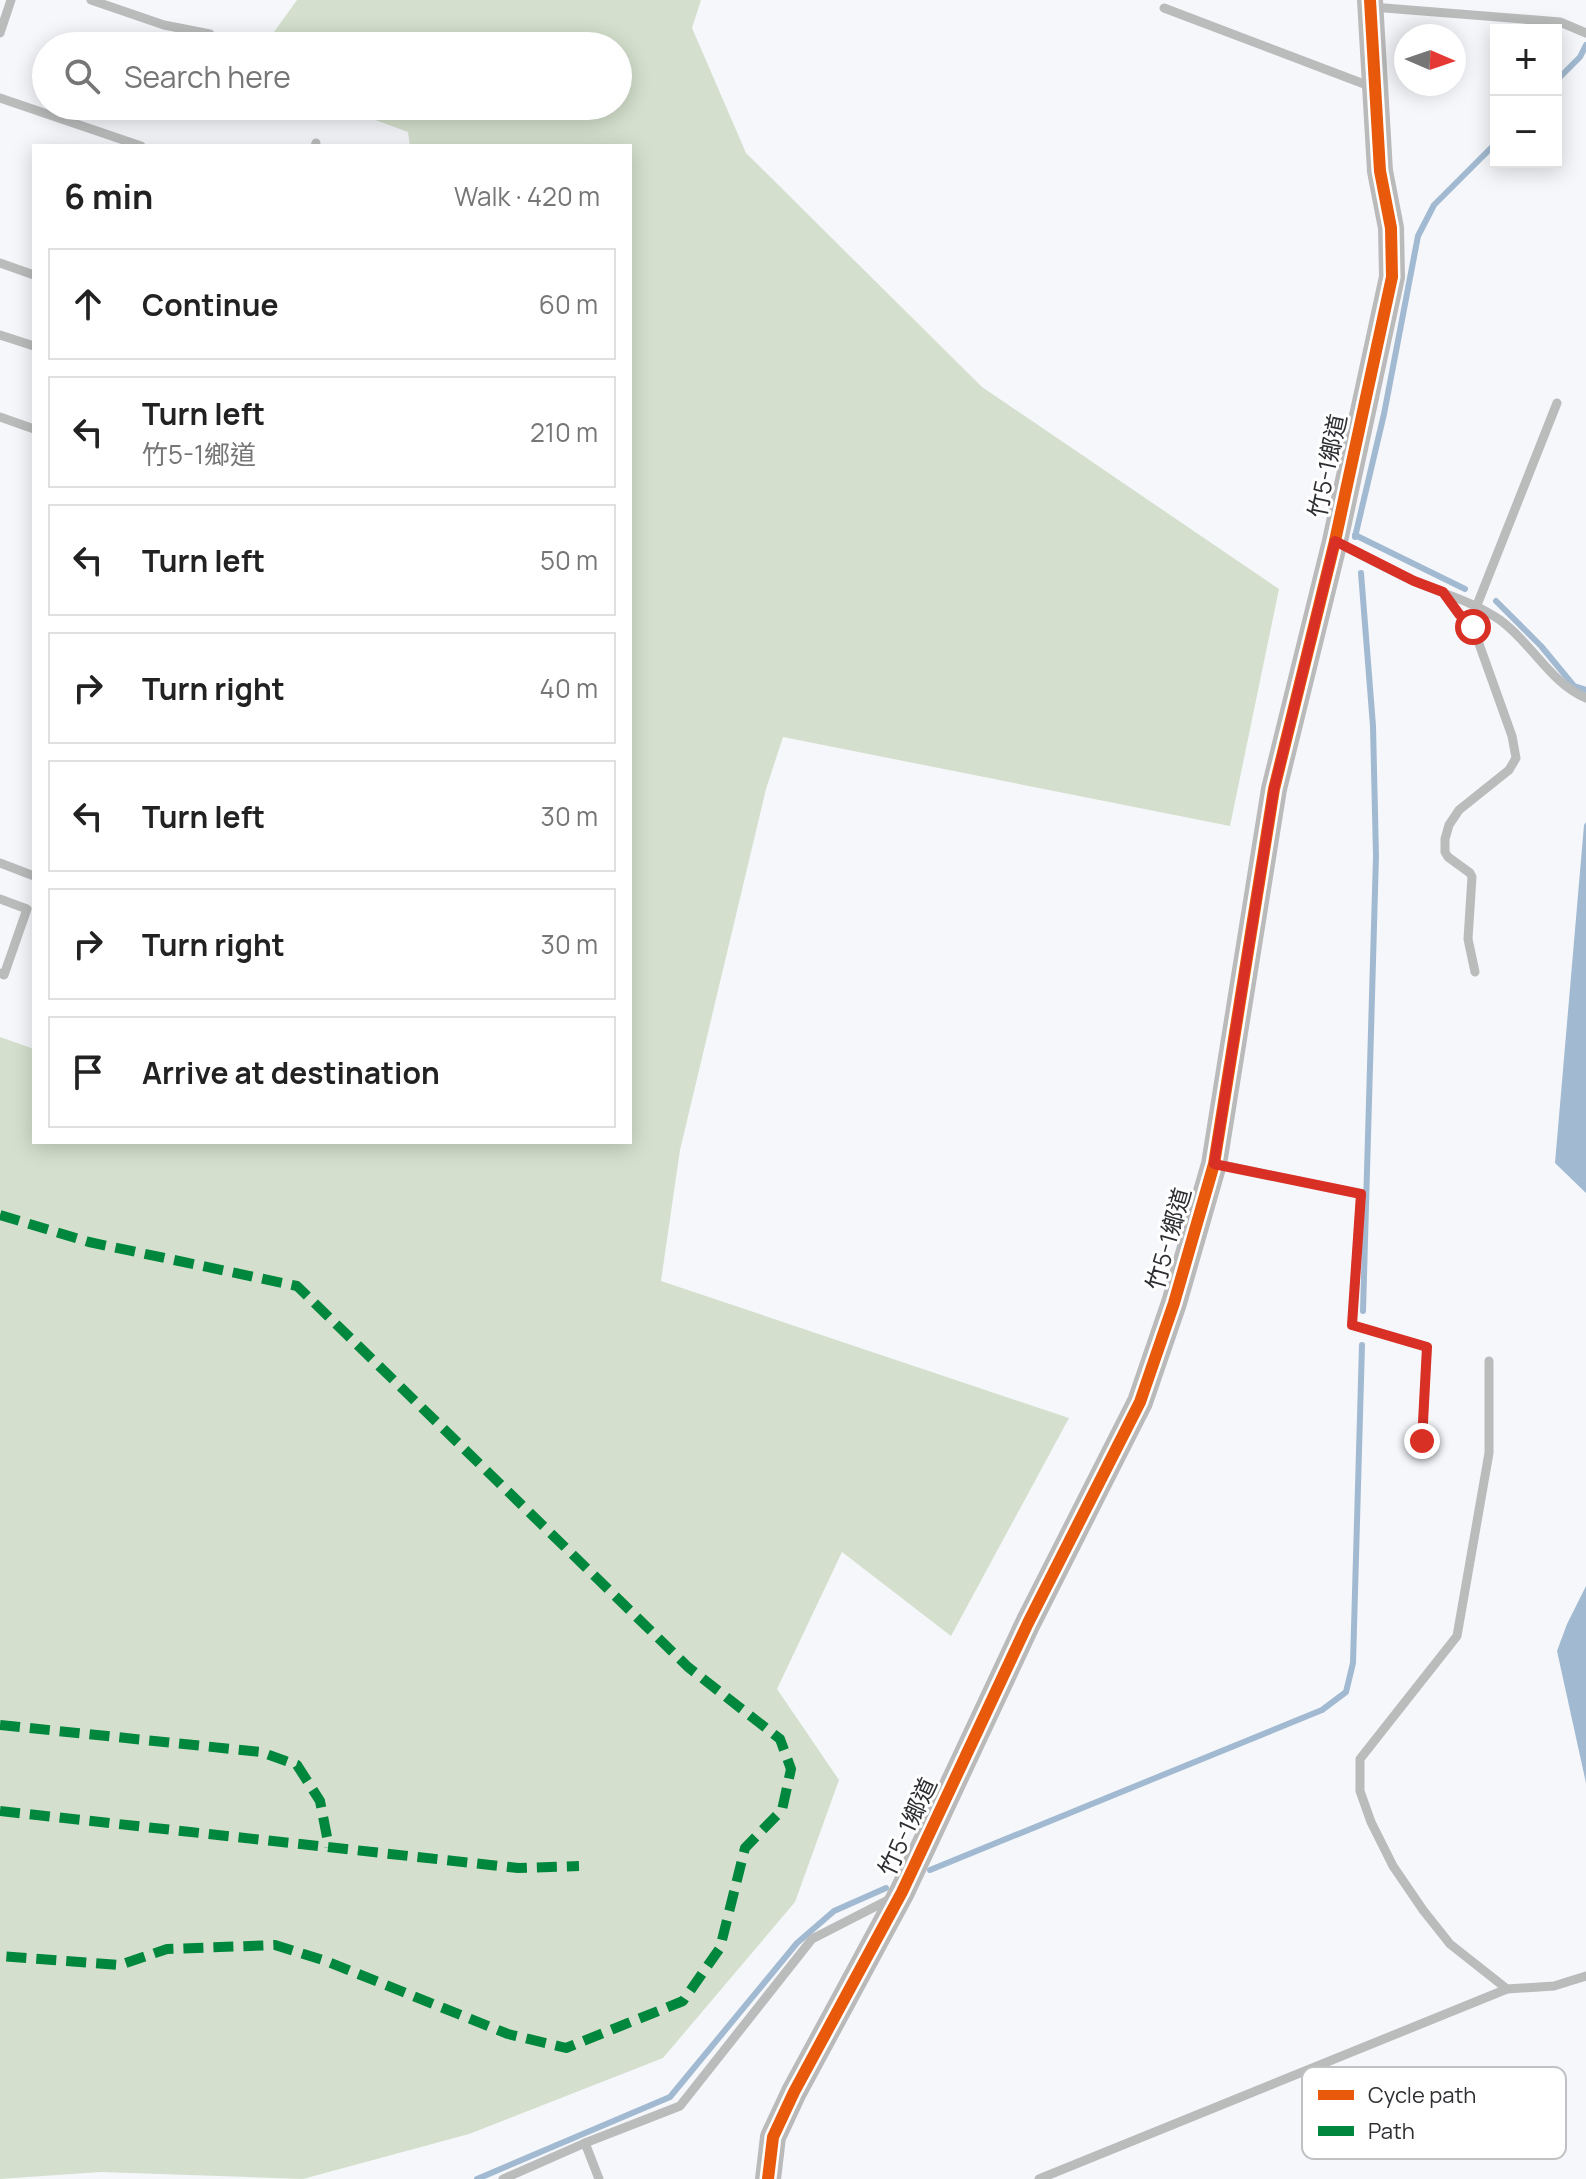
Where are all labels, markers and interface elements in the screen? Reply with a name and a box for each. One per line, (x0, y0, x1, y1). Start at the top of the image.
north arrow (1394, 24, 1466, 96)
map controls (1490, 24, 1562, 168)
button: + (1490, 24, 1562, 96)
search box (32, 32, 632, 120)
icon: search (60, 54, 104, 98)
text: Search here (124, 56, 291, 97)
button: − (1490, 96, 1562, 168)
text: 6 min (64, 173, 153, 219)
text: Walk · 420 m (454, 178, 600, 214)
icon: ahead (66, 282, 110, 326)
text: Continue (142, 284, 278, 325)
text: 60 m (539, 286, 598, 322)
text: Turn left (142, 393, 265, 434)
icon: left (66, 410, 110, 454)
street label: 竹5-1鄉道 (1299, 411, 1354, 521)
text: 210 m (530, 414, 598, 450)
text: 竹5-1鄉道 (142, 436, 256, 472)
icon: left (66, 538, 110, 582)
text: Turn left (142, 540, 265, 581)
text: 50 m (540, 542, 598, 578)
route start (1455, 609, 1491, 645)
icon: right (66, 666, 110, 710)
text: Turn right (142, 668, 285, 709)
text: 40 m (540, 670, 598, 706)
icon: left (66, 794, 110, 838)
text: Turn left (142, 796, 265, 837)
text: 30 m (541, 798, 598, 834)
icon: right (66, 922, 110, 966)
text: Turn right (142, 924, 285, 965)
text: 30 m (541, 926, 598, 962)
icon: arrive (66, 1050, 110, 1094)
text: Arrive at destination (142, 1052, 440, 1093)
street label: 竹5-1鄉道 (1137, 1183, 1198, 1294)
route end (1404, 1423, 1440, 1459)
street label: 竹5-1鄉道 (869, 1772, 944, 1881)
legend (1302, 2067, 1566, 2159)
text: Cycle path (1368, 2080, 1476, 2110)
text: Path (1368, 2116, 1415, 2146)

